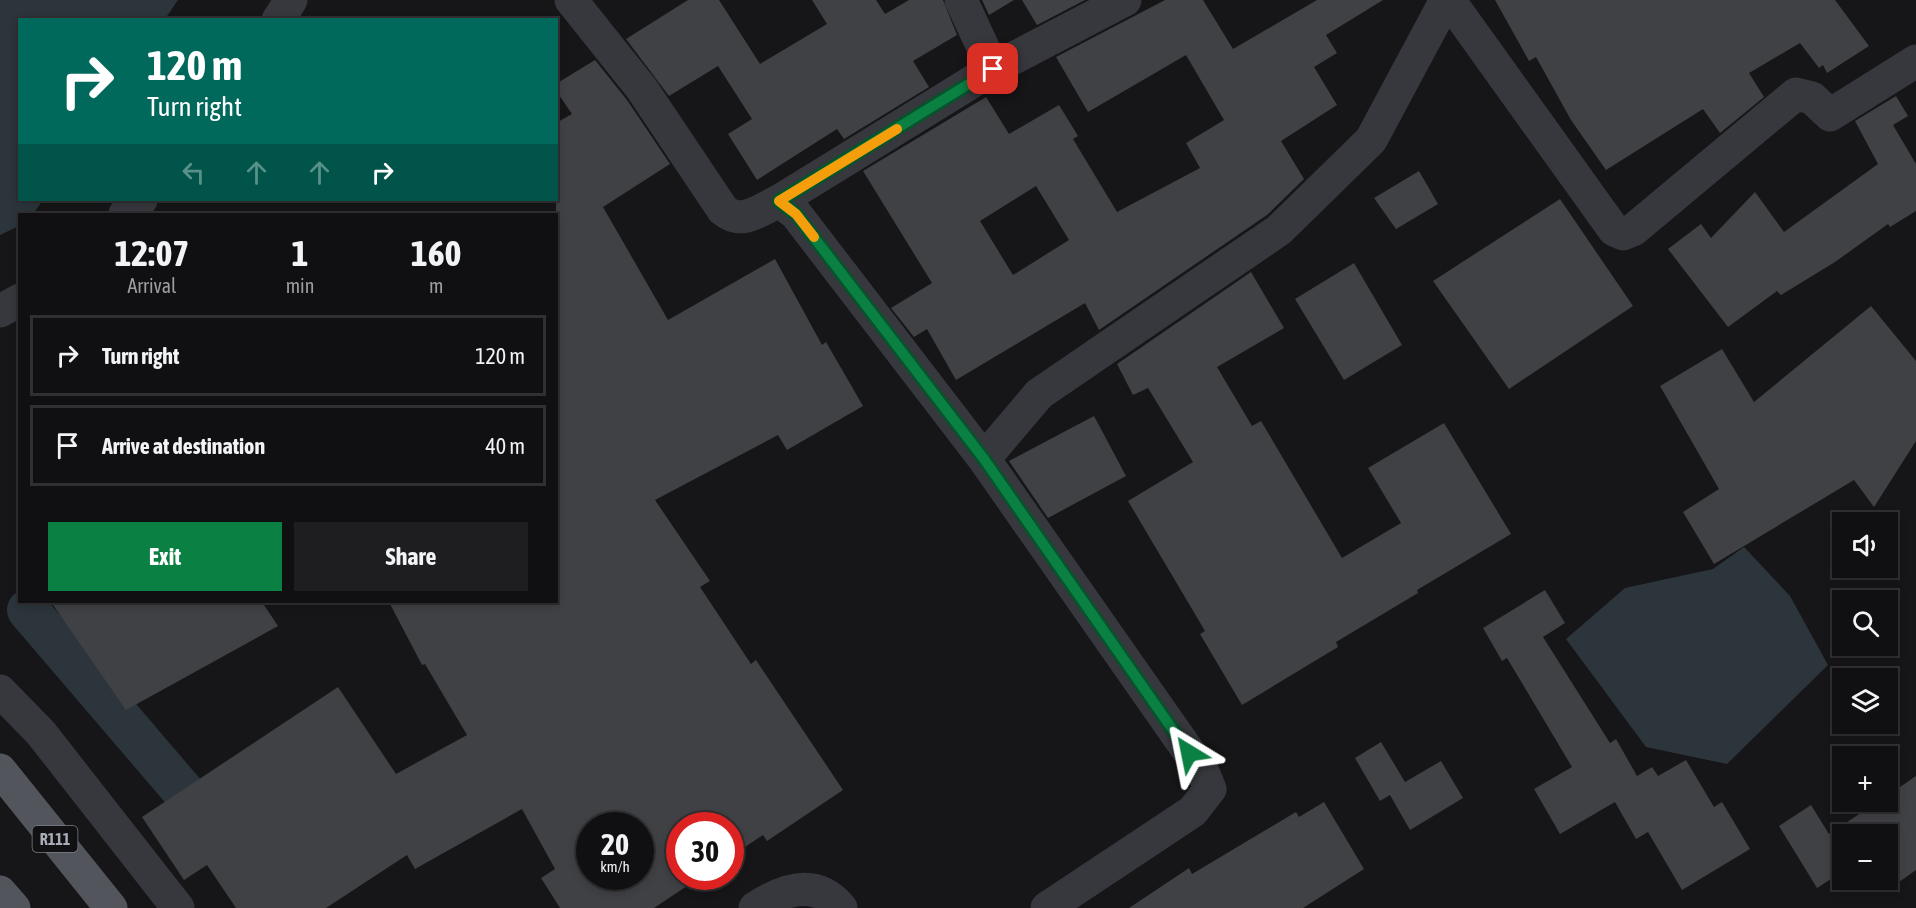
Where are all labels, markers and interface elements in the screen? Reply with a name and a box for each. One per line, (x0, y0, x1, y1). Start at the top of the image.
text: 120 m (147, 41, 242, 89)
icon: right (48, 42, 126, 120)
pin (967, 43, 1018, 94)
icon: arrive (976, 52, 1009, 85)
text: Turn right (147, 91, 242, 122)
icon: left (177, 156, 210, 189)
icon: ahead (240, 156, 273, 189)
icon: ahead (303, 156, 336, 189)
icon: right (366, 156, 399, 189)
text: 12:07 (114, 232, 189, 274)
text: 1 (292, 232, 308, 274)
text: 160 (411, 232, 462, 274)
text: Arrival (127, 274, 176, 297)
text: min (286, 274, 314, 297)
text: m (429, 274, 443, 297)
icon: right (51, 339, 84, 372)
text: Turn right (102, 343, 179, 369)
text: 120 m (475, 343, 525, 369)
icon: arrive (51, 429, 84, 462)
text: Arrive at destination (102, 433, 265, 459)
text: 40 m (485, 433, 525, 459)
map controls (1832, 512, 1898, 890)
button: sound (1832, 512, 1898, 578)
button: Exit (48, 522, 282, 591)
button: Share (294, 522, 528, 591)
button: search (1832, 590, 1898, 656)
button: layers (1832, 668, 1898, 734)
position arrow (1157, 721, 1221, 785)
button: + (1832, 746, 1898, 812)
speed limit sign: 30 (666, 812, 744, 890)
button: − (1832, 824, 1898, 890)
road number: R111 (32, 826, 78, 852)
text: 20 (601, 827, 629, 861)
text: km/h (600, 858, 630, 875)

